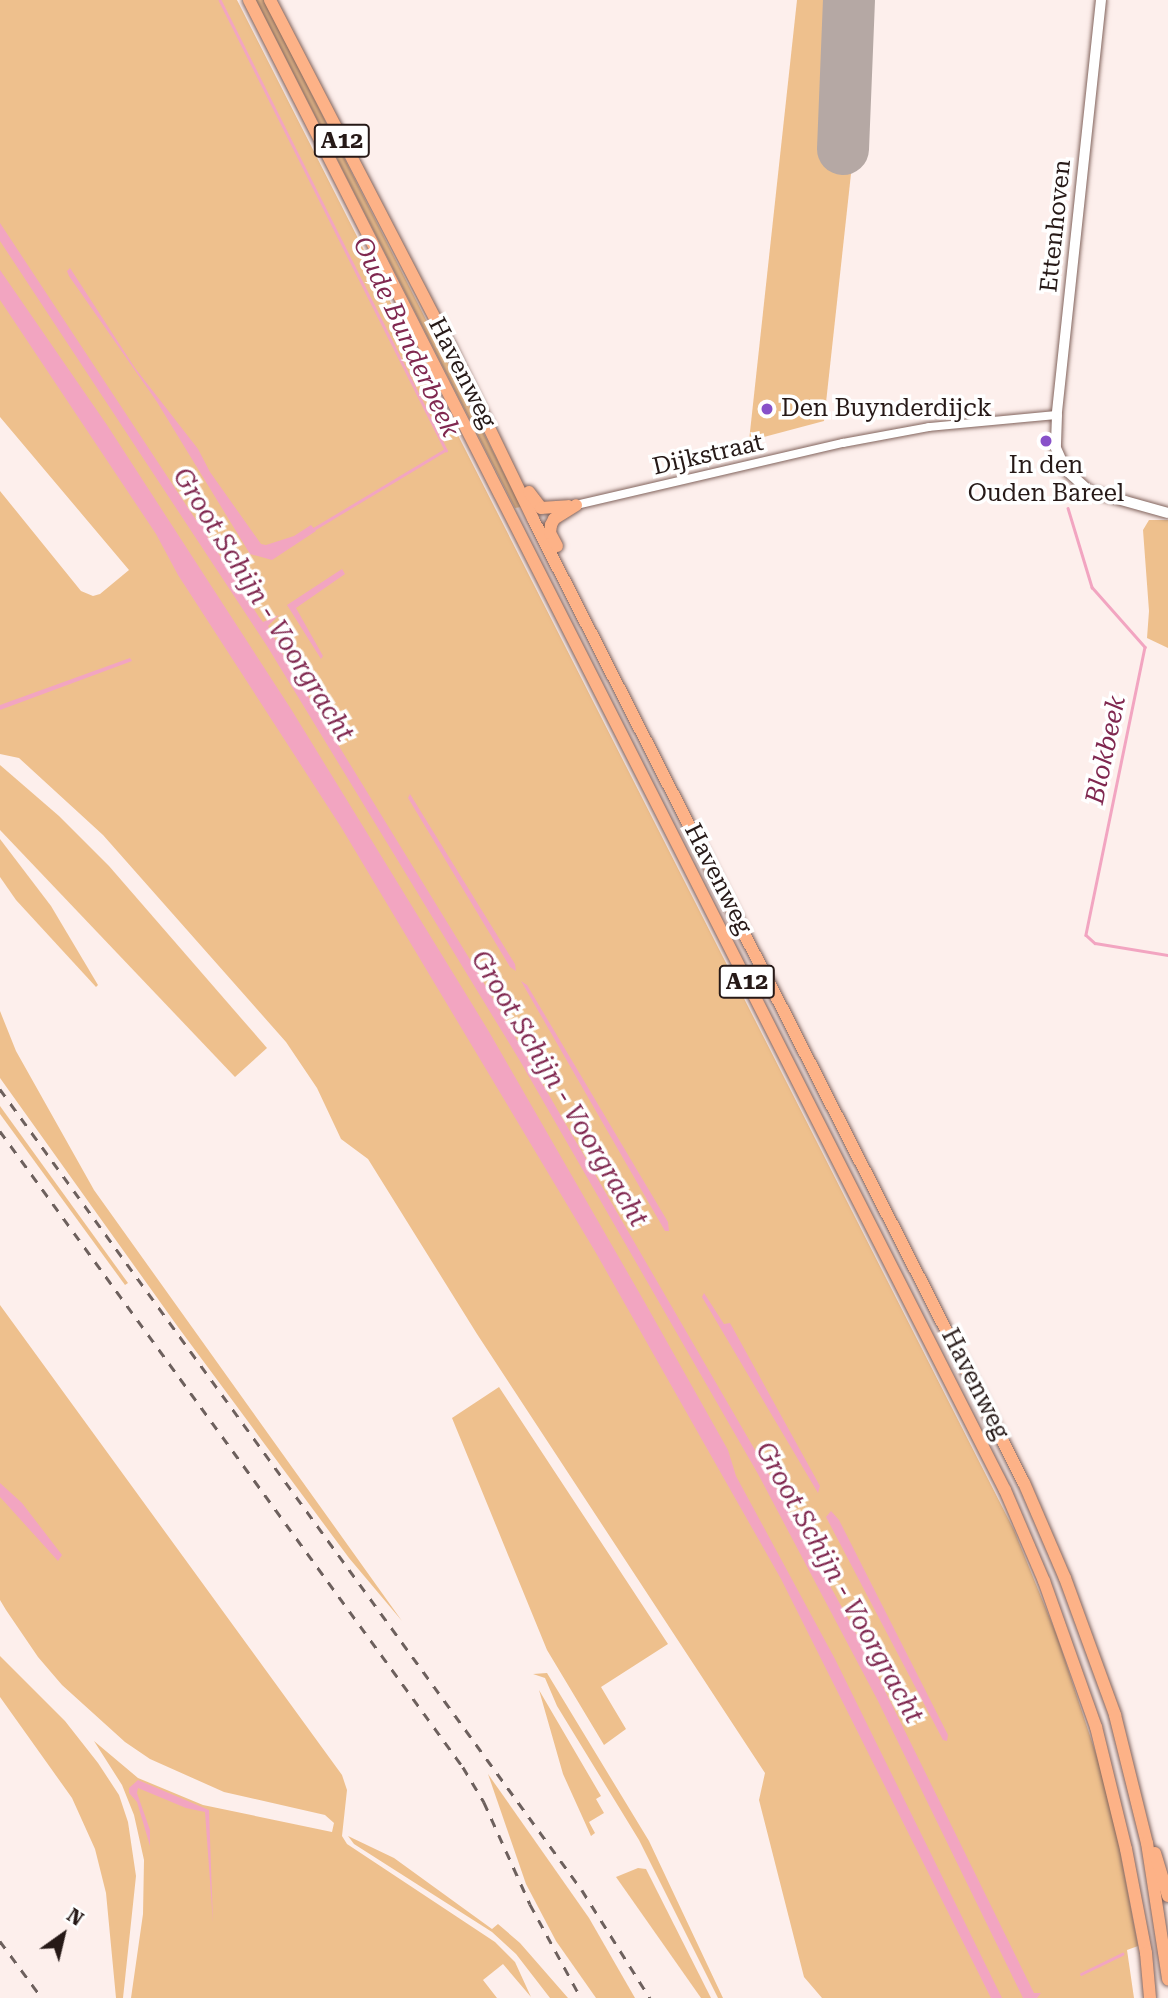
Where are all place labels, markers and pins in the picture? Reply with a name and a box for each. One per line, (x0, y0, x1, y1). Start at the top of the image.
place label: Den Buynderdijck (781, 395, 992, 423)
marker: Den Buynderdijck (759, 401, 775, 417)
marker: In den Ouden Bareel (1038, 433, 1054, 449)
place label: In den Ouden Bareel (968, 452, 1124, 508)

